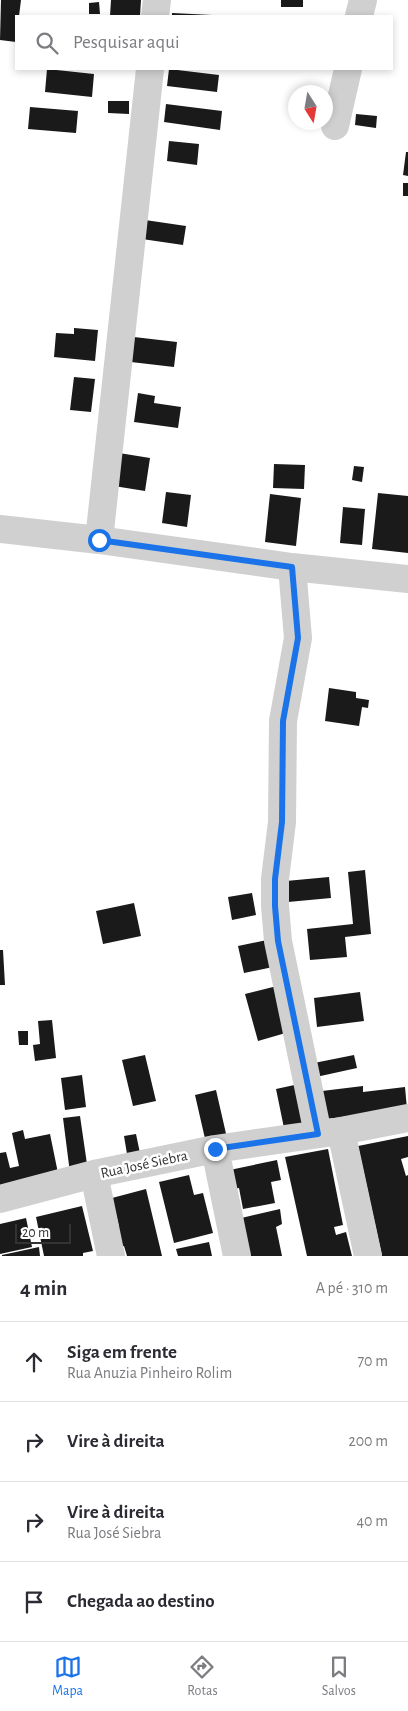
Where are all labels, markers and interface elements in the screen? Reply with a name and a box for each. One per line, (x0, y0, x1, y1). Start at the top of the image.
search box (15, 15, 393, 70)
icon: search (33, 29, 61, 57)
text: Pesquisar aqui (73, 33, 179, 52)
north arrow (288, 85, 333, 130)
route start (88, 529, 111, 552)
route end (204, 1138, 227, 1161)
street label: Rua José Siebra (99, 1148, 189, 1181)
scale bar (15, 1221, 71, 1244)
text: 20 m (22, 1226, 49, 1240)
text: 4 min (20, 1278, 67, 1299)
text: A pé · 310 m (316, 1280, 388, 1296)
text: Siga em frente (67, 1343, 177, 1362)
icon: ahead (20, 1348, 48, 1376)
text: 70 m (357, 1353, 388, 1369)
text: Rua Anuzia Pinheiro Rolim (67, 1365, 232, 1381)
icon: right (20, 1428, 48, 1456)
text: Vire à direita (67, 1432, 165, 1451)
text: 200 m (348, 1433, 388, 1449)
text: Vire à direita (67, 1503, 165, 1522)
icon: right (20, 1508, 48, 1536)
text: 40 m (356, 1513, 388, 1529)
text: Rua José Siebra (67, 1525, 161, 1541)
icon: arrive (20, 1588, 48, 1616)
text: Chegada ao destino (67, 1592, 215, 1611)
tab: Mapa (52, 1653, 83, 1700)
tab: Rotas (187, 1653, 218, 1700)
tab: Salvos (322, 1653, 356, 1700)

